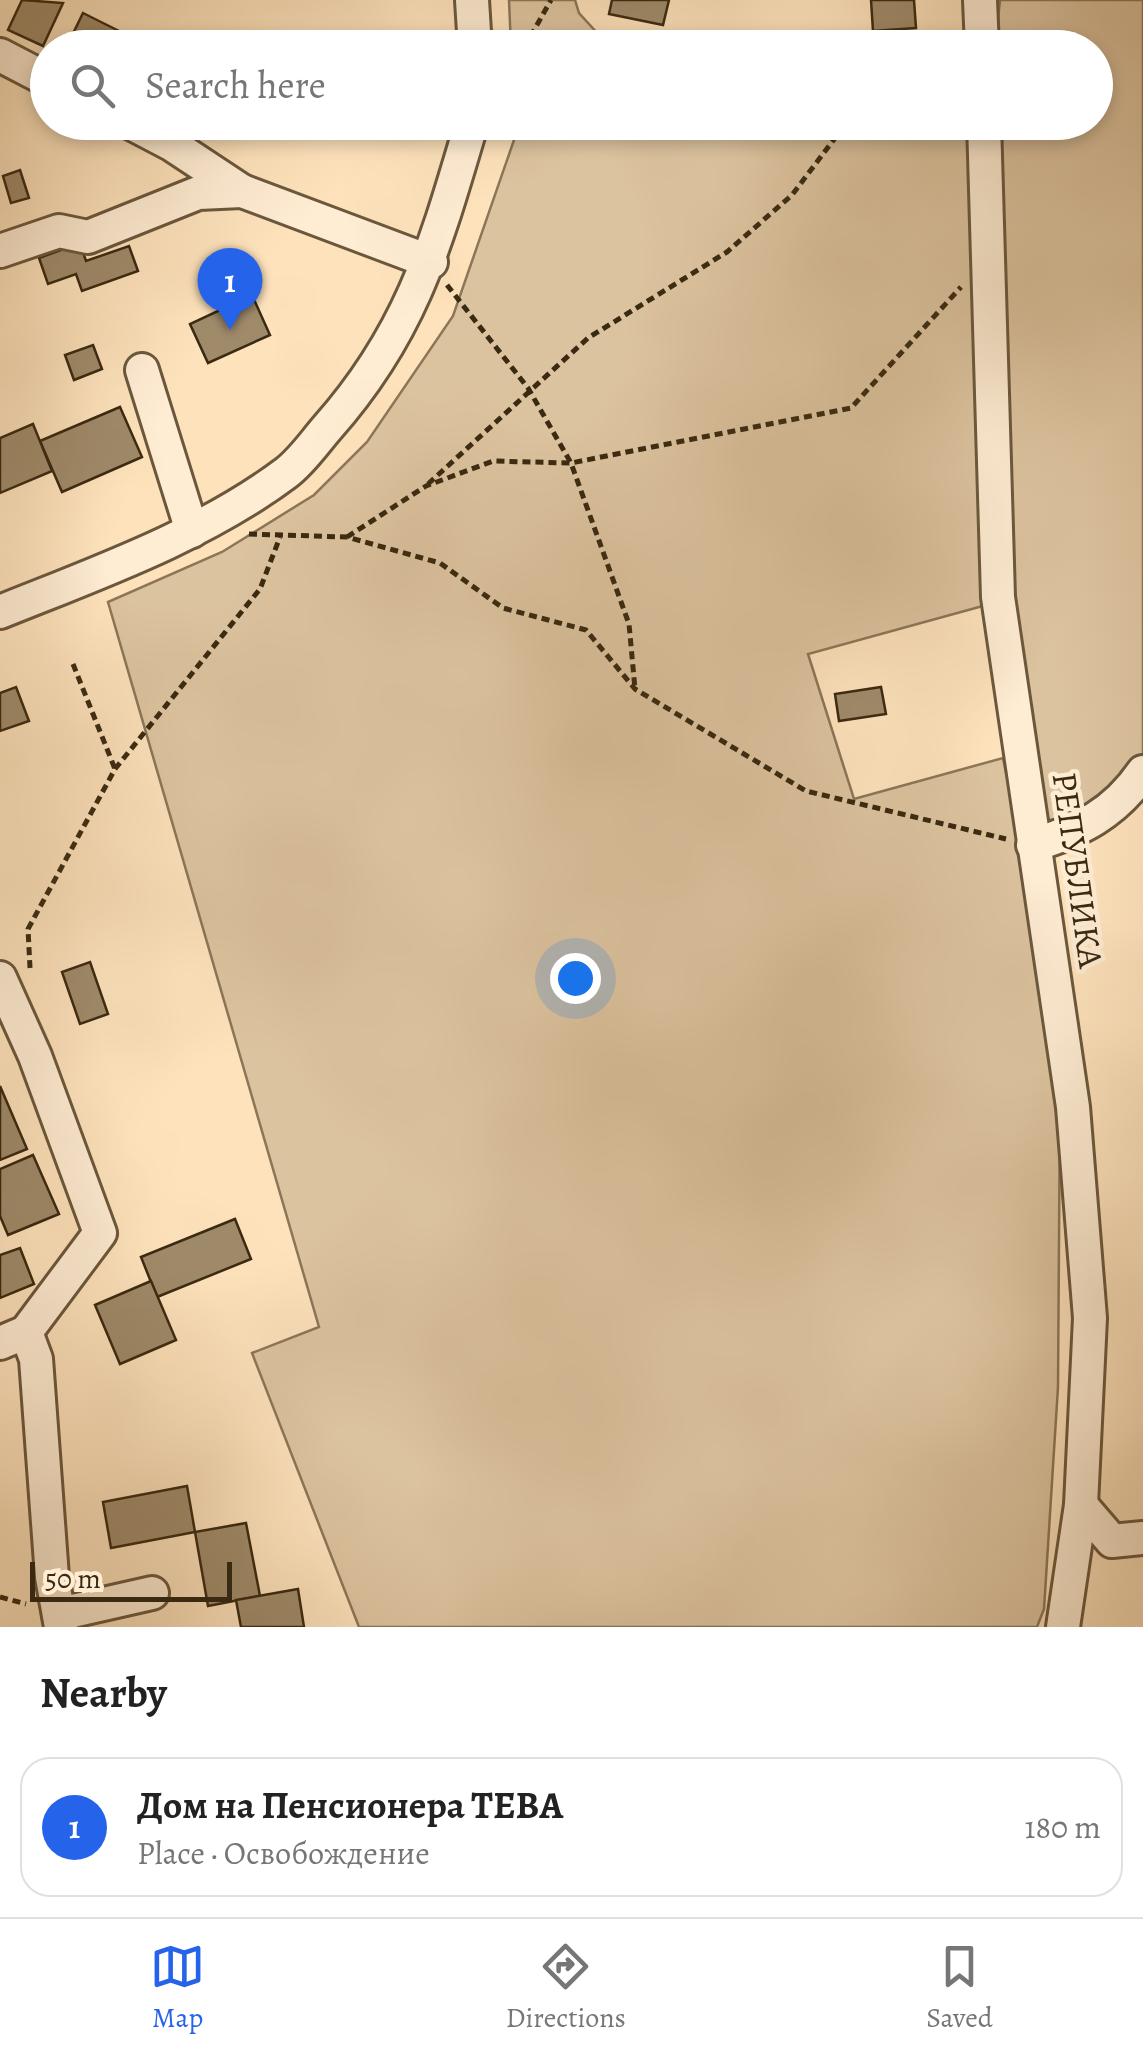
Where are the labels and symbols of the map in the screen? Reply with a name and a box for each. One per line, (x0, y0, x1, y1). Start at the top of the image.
pin: 1 (198, 248, 262, 330)
street label: РЕПУБЛИКА (1041, 769, 1116, 972)
your location (550, 953, 601, 1004)
scale bar (30, 1557, 232, 1602)

